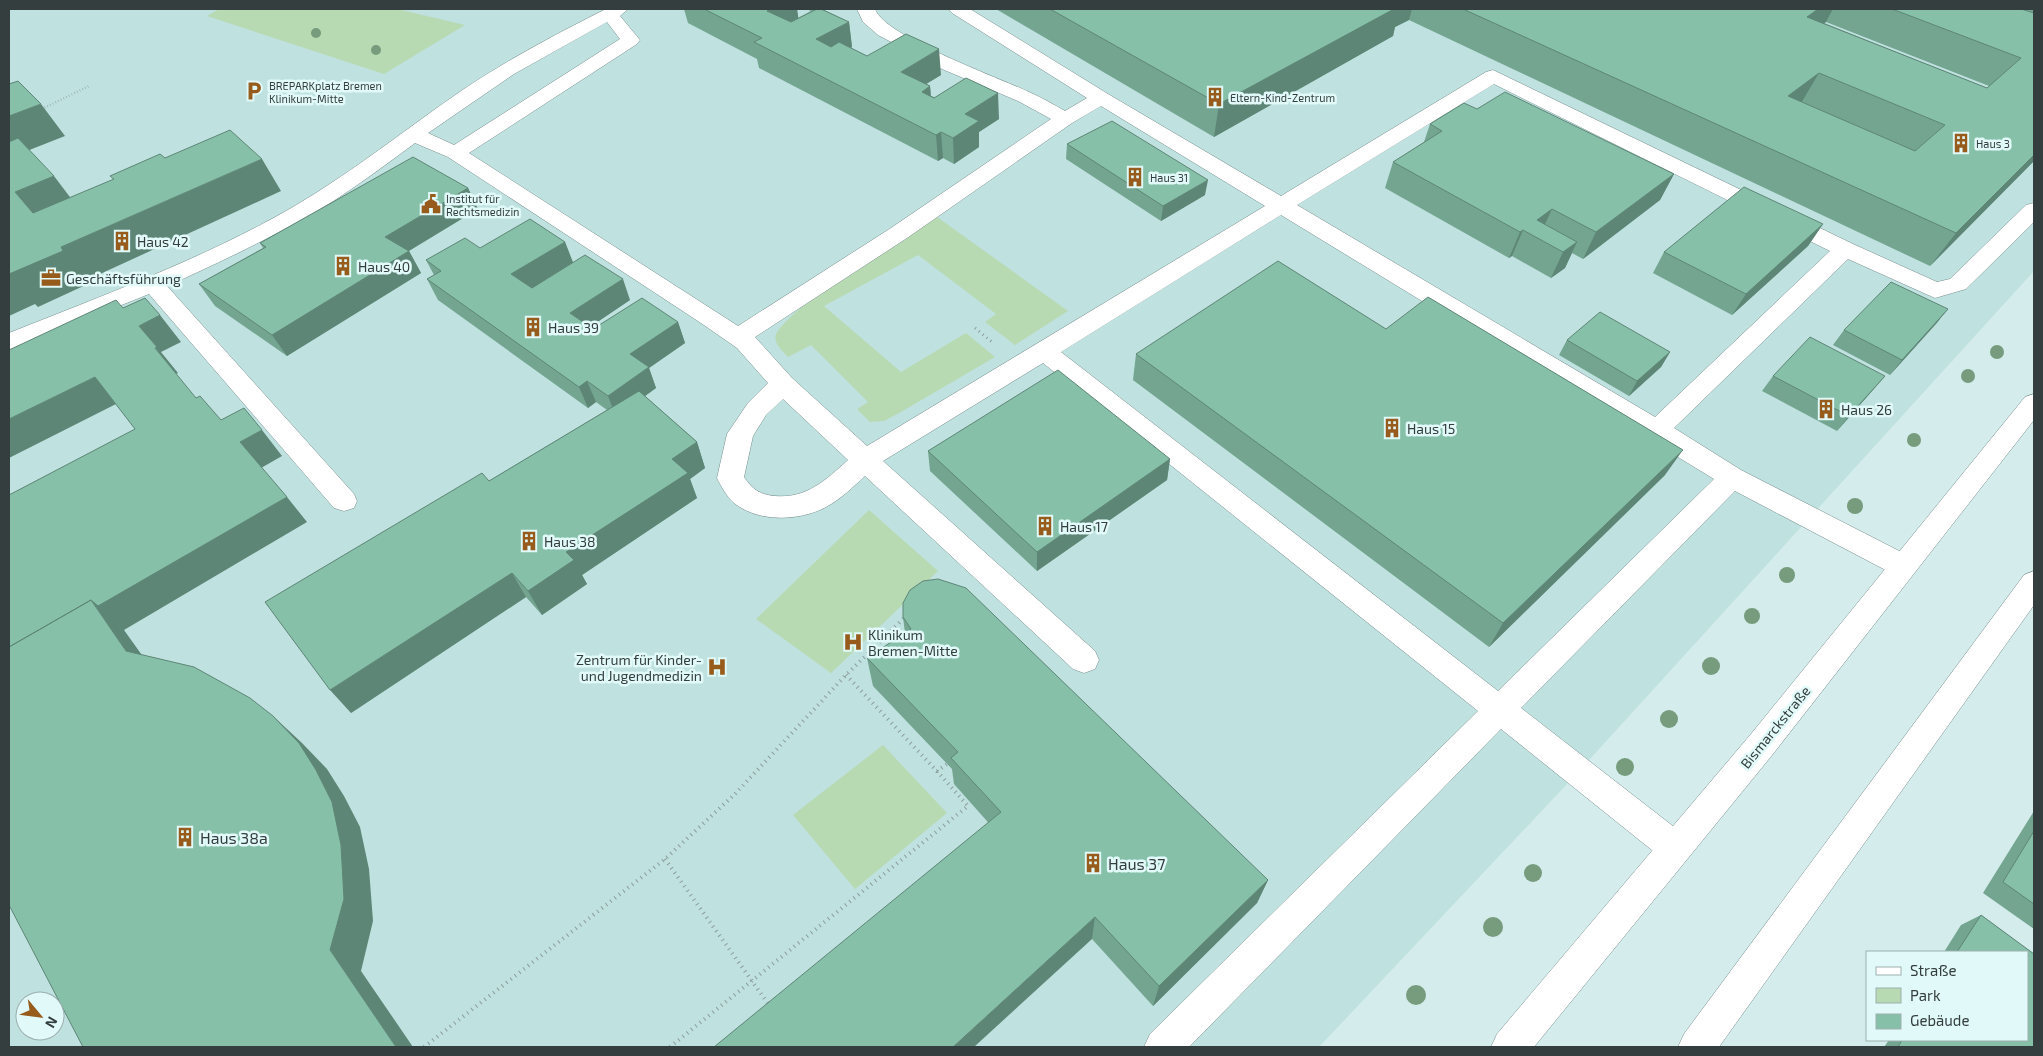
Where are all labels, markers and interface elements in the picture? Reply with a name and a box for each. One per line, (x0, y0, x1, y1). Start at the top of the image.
place label: BREPARKplatz Bremen Klinikum-Mitte (269, 79, 382, 105)
parking icon: BREPARKplatz Bremen Klinikum-Mitte (243, 80, 265, 102)
building icon: Eltern-Kind-Zentrum (1204, 86, 1226, 108)
place label: Eltern-Kind-Zentrum (1230, 91, 1335, 104)
building icon: Haus 3 (1950, 132, 1972, 154)
place label: Haus 3 (1976, 137, 2010, 150)
building icon: Haus 31 (1124, 166, 1146, 188)
place label: Haus 31 (1150, 171, 1188, 184)
place label: Institut für Rechtsmedizin (446, 192, 520, 218)
public building icon: Institut für Rechtsmedizin (420, 193, 442, 215)
building icon: Haus 42 (111, 230, 133, 252)
place label: Haus 42 (137, 233, 189, 250)
building icon: Haus 40 (332, 255, 354, 277)
place label: Haus 40 (358, 258, 410, 275)
office icon: Geschäftsführung (40, 267, 62, 289)
place label: Geschäftsführung (66, 270, 181, 287)
building icon: Haus 39 (522, 316, 544, 338)
place label: Haus 39 (548, 319, 599, 336)
building icon: Haus 26 (1815, 398, 1837, 420)
place label: Haus 26 (1841, 401, 1892, 418)
building icon: Haus 15 (1381, 417, 1403, 439)
place label: Haus 15 (1407, 420, 1455, 437)
building icon: Haus 17 (1034, 515, 1056, 537)
place label: Haus 17 (1060, 518, 1108, 535)
building icon: Haus 38 (518, 530, 540, 552)
place label: Haus 38 (544, 533, 596, 550)
place label: Klinikum Bremen-Mitte (868, 626, 958, 659)
hospital icon: Klinikum Bremen-Mitte (842, 631, 864, 653)
place label: Zentrum für Kinder- und Jugendmedizin (576, 651, 702, 684)
hospital icon: Zentrum für Kinder- und Jugendmedizin (706, 656, 728, 678)
street label: Bismarckstraße (1737, 682, 1813, 772)
building icon: Haus 38a (174, 826, 196, 848)
place label: Haus 38a (200, 828, 268, 847)
building icon: Haus 37 (1082, 852, 1104, 874)
place label: Haus 37 (1108, 854, 1165, 873)
legend (1866, 951, 2028, 1041)
text: Straße (1910, 961, 1956, 979)
text: Park (1910, 986, 1941, 1004)
north arrow (15, 991, 65, 1041)
text: Gebäude (1910, 1011, 1969, 1029)
text: N (42, 1014, 62, 1031)

